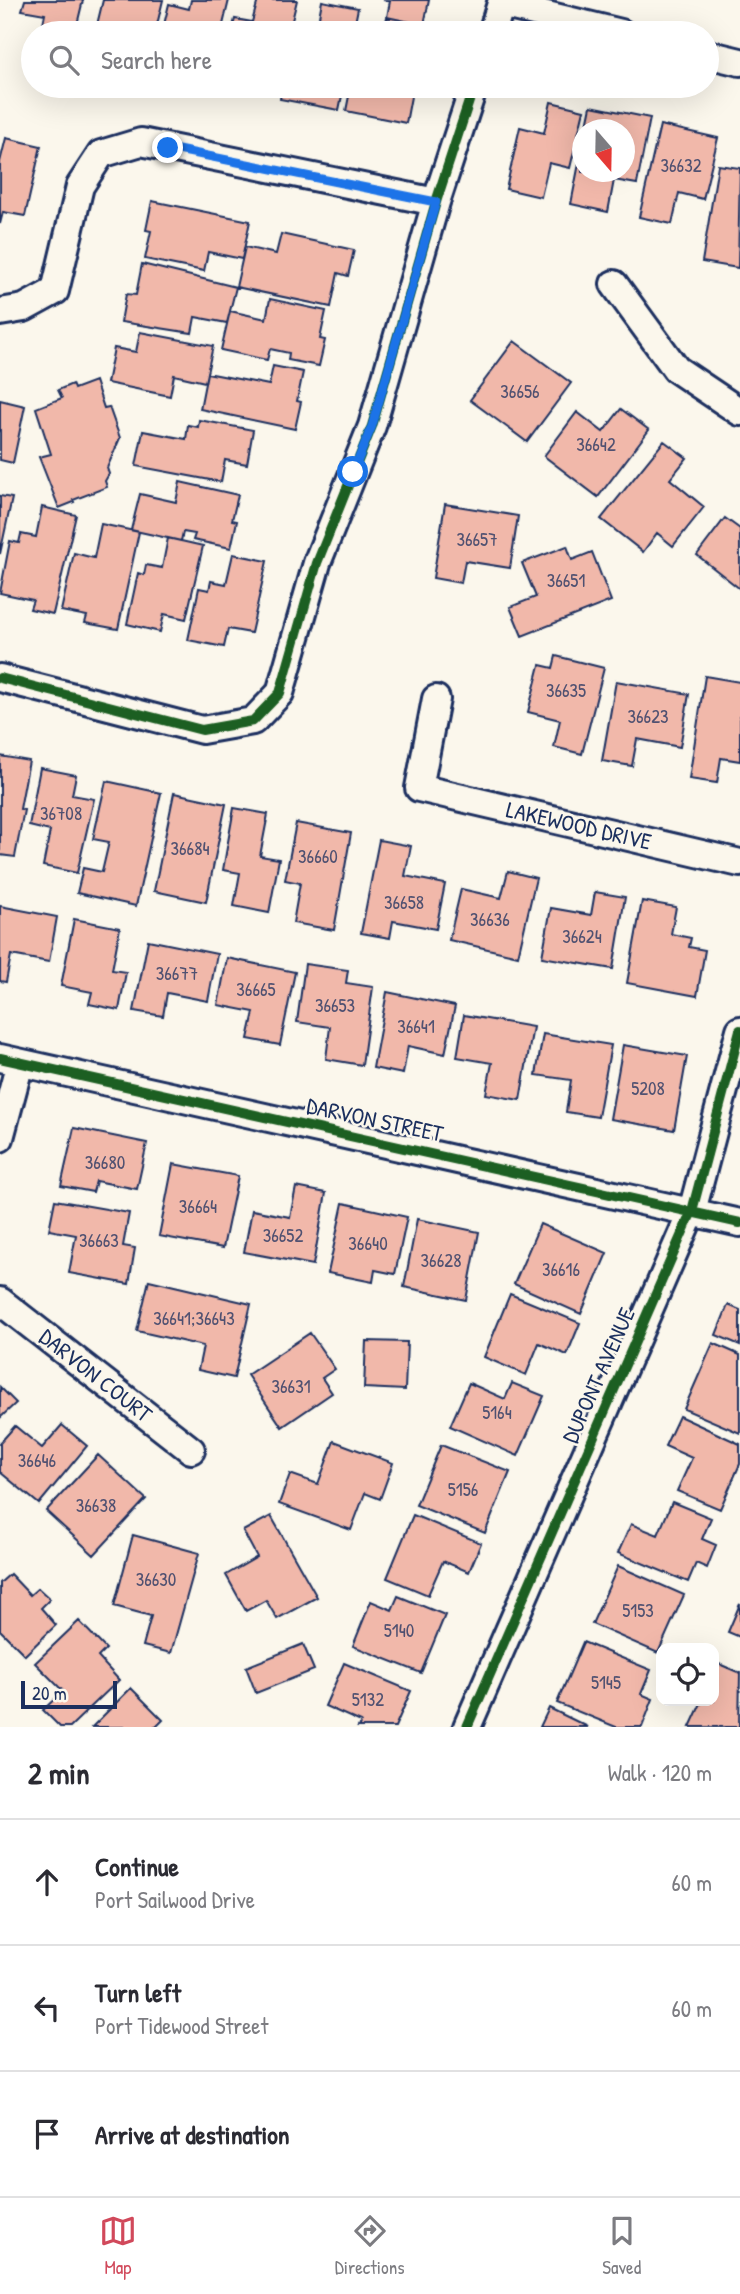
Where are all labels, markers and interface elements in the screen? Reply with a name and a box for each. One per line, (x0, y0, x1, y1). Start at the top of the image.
search box (21, 21, 719, 98)
icon: search (45, 41, 83, 79)
text: Search here (101, 42, 212, 77)
north arrow (572, 119, 635, 182)
route end (152, 132, 183, 163)
house number: 36632 (660, 152, 702, 178)
house number: 36656 (500, 378, 540, 404)
house number: 36642 (576, 431, 616, 457)
route start (337, 456, 368, 487)
house number: 36657 (456, 526, 498, 552)
house number: 36651 (547, 567, 585, 593)
house number: 36635 (546, 677, 586, 703)
house number: 36623 (627, 703, 669, 729)
street label: LAKEWOOD DRIVE (504, 793, 654, 857)
house number: 36708 (40, 800, 82, 826)
house number: 36684 (170, 835, 210, 861)
house number: 36660 (298, 843, 338, 869)
house number: 36658 (384, 889, 424, 915)
house number: 36636 (470, 906, 510, 932)
house number: 36624 (562, 923, 602, 949)
house number: 36677 (156, 960, 198, 986)
house number: 36665 (236, 976, 276, 1002)
house number: 36653 (315, 992, 355, 1018)
house number: 36641 (397, 1013, 435, 1039)
house number: 5208 (631, 1075, 665, 1101)
street label: DARVON STREET (304, 1089, 446, 1149)
house number: 36680 (85, 1149, 125, 1175)
house number: 36664 (179, 1193, 217, 1219)
house number: 36652 (263, 1222, 303, 1248)
house number: 36663 (79, 1227, 119, 1253)
house number: 36640 (348, 1230, 388, 1256)
house number: 36628 (421, 1247, 461, 1273)
house number: 36616 (542, 1256, 580, 1282)
street label: DUPONT AVENUE (554, 1302, 642, 1448)
house number: 36641;36643 (153, 1305, 235, 1331)
street label: DARVON COURT (33, 1321, 159, 1429)
house number: 36631 (271, 1373, 311, 1399)
house number: 5164 (482, 1399, 512, 1425)
house number: 36646 (18, 1447, 56, 1473)
house number: 5156 (448, 1476, 478, 1502)
house number: 36638 (76, 1492, 116, 1518)
house number: 36630 (136, 1566, 176, 1592)
house number: 5153 (622, 1597, 654, 1623)
house number: 5140 (384, 1617, 414, 1643)
map controls (656, 1643, 719, 1706)
button: locate (656, 1643, 719, 1706)
house number: 5145 (591, 1669, 621, 1695)
scale bar (21, 1678, 117, 1710)
text: 20 m (32, 1680, 67, 1706)
house number: 5132 (352, 1686, 384, 1712)
text: 2 min (28, 1753, 90, 1793)
text: Walk · 120 m (608, 1757, 712, 1788)
text: Continue (95, 1849, 179, 1884)
icon: ahead (28, 1863, 66, 1901)
text: 60 m (672, 1867, 712, 1898)
text: Port Sailwood Drive (95, 1884, 255, 1915)
text: Turn left (95, 1975, 181, 2010)
icon: left (28, 1989, 66, 2027)
text: 60 m (672, 1993, 712, 2024)
text: Port Tidewood Street (95, 2010, 268, 2041)
icon: arrive (28, 2115, 66, 2153)
text: Arrive at destination (95, 2117, 290, 2152)
tab: Map (99, 2212, 137, 2280)
tab: Directions (335, 2212, 405, 2280)
tab: Saved (602, 2212, 641, 2280)

